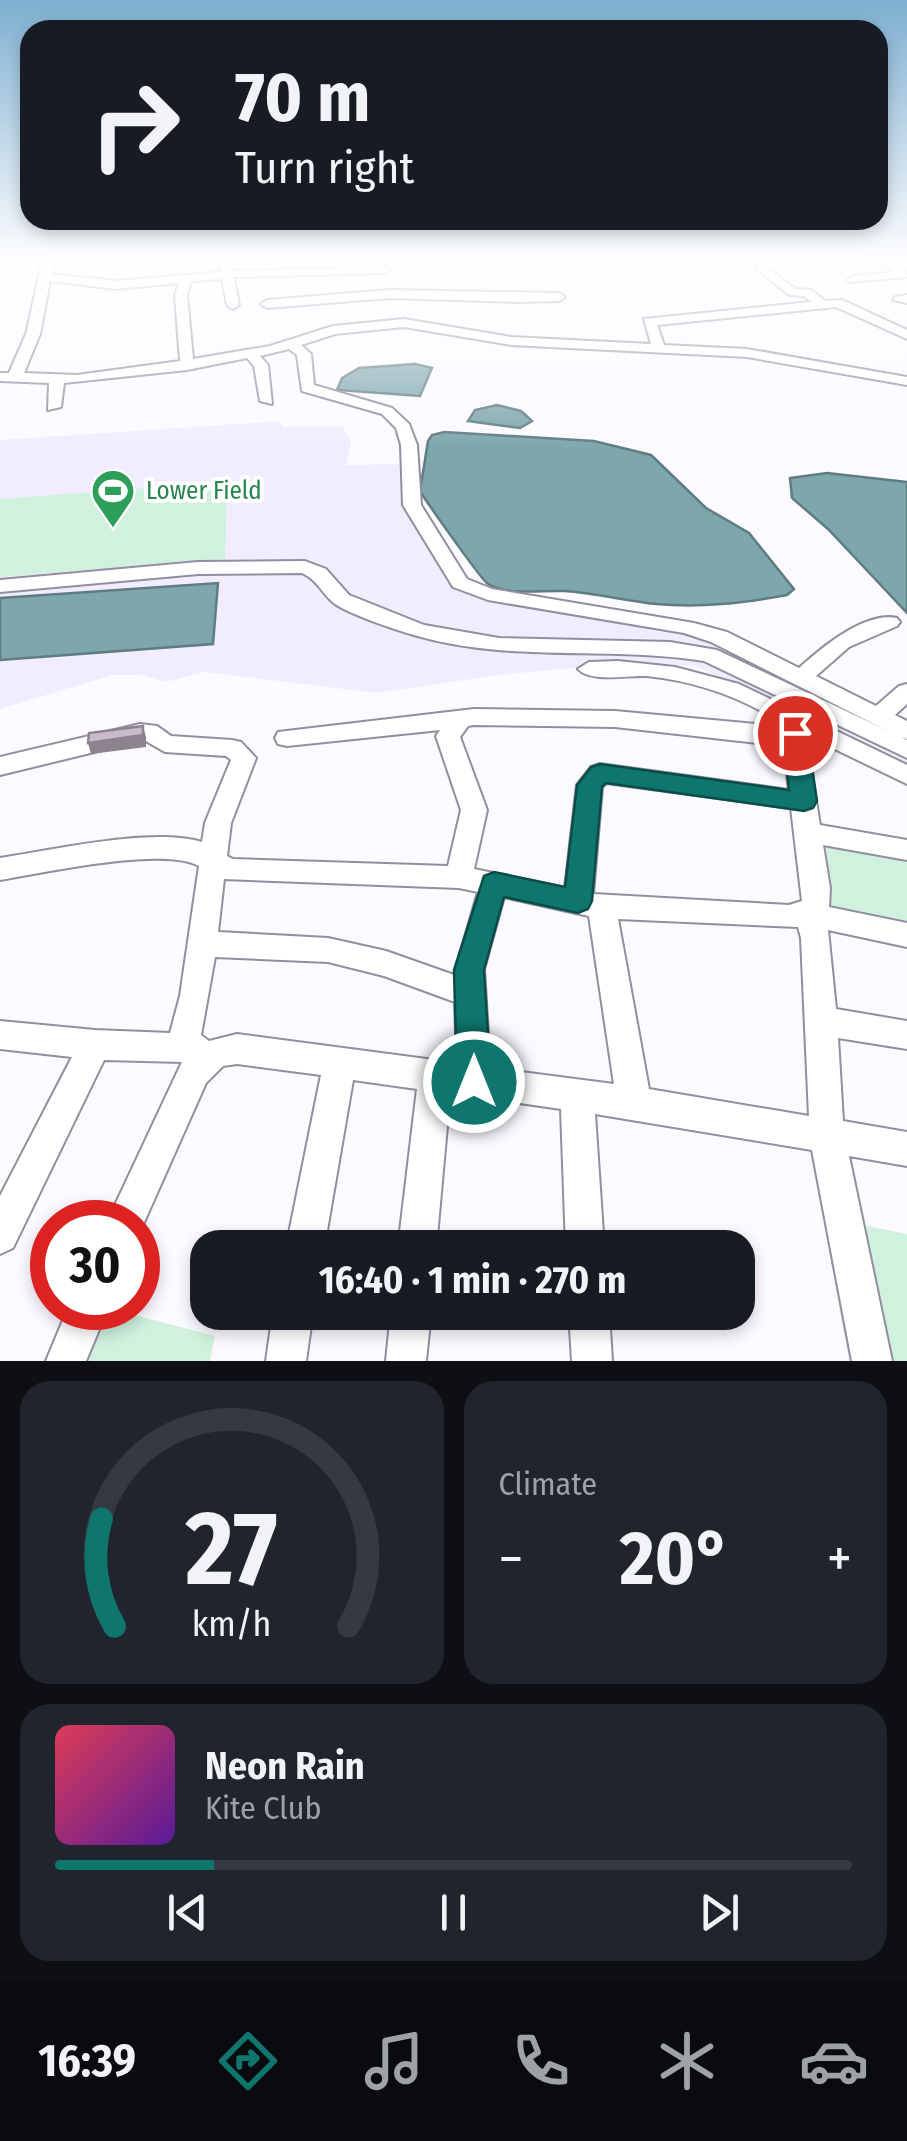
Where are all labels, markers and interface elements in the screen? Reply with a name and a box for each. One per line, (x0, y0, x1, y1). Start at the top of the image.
text: 70 m (235, 56, 370, 140)
icon: right (70, 60, 200, 190)
text: Turn right (235, 141, 414, 195)
sports icon: Lower Field (90, 468, 136, 529)
place label: Lower Field (146, 476, 262, 506)
pin (753, 691, 838, 776)
icon: arrive (768, 706, 823, 761)
position arrow (422, 1030, 526, 1134)
speed limit sign: 30 (30, 1200, 160, 1330)
text: 16:40 · 1 min · 270 m (319, 1257, 626, 1303)
text: Climate (499, 1465, 597, 1503)
text: 27 (185, 1487, 278, 1612)
text: 20° (620, 1514, 731, 1604)
text: − (499, 1526, 523, 1592)
text: + (827, 1526, 852, 1592)
text: km/h (192, 1603, 272, 1645)
text: Neon Rain (205, 1743, 365, 1789)
text: Kite Club (205, 1789, 321, 1827)
icon: previous (160, 1885, 215, 1940)
icon: pause (426, 1885, 481, 1940)
icon: next (692, 1885, 747, 1940)
icon: directions (213, 2026, 283, 2096)
icon: music (359, 2026, 429, 2096)
icon: phone (506, 2026, 576, 2096)
icon: climate (652, 2026, 722, 2096)
icon: car (799, 2026, 869, 2096)
text: 16:39 (38, 2034, 136, 2088)

